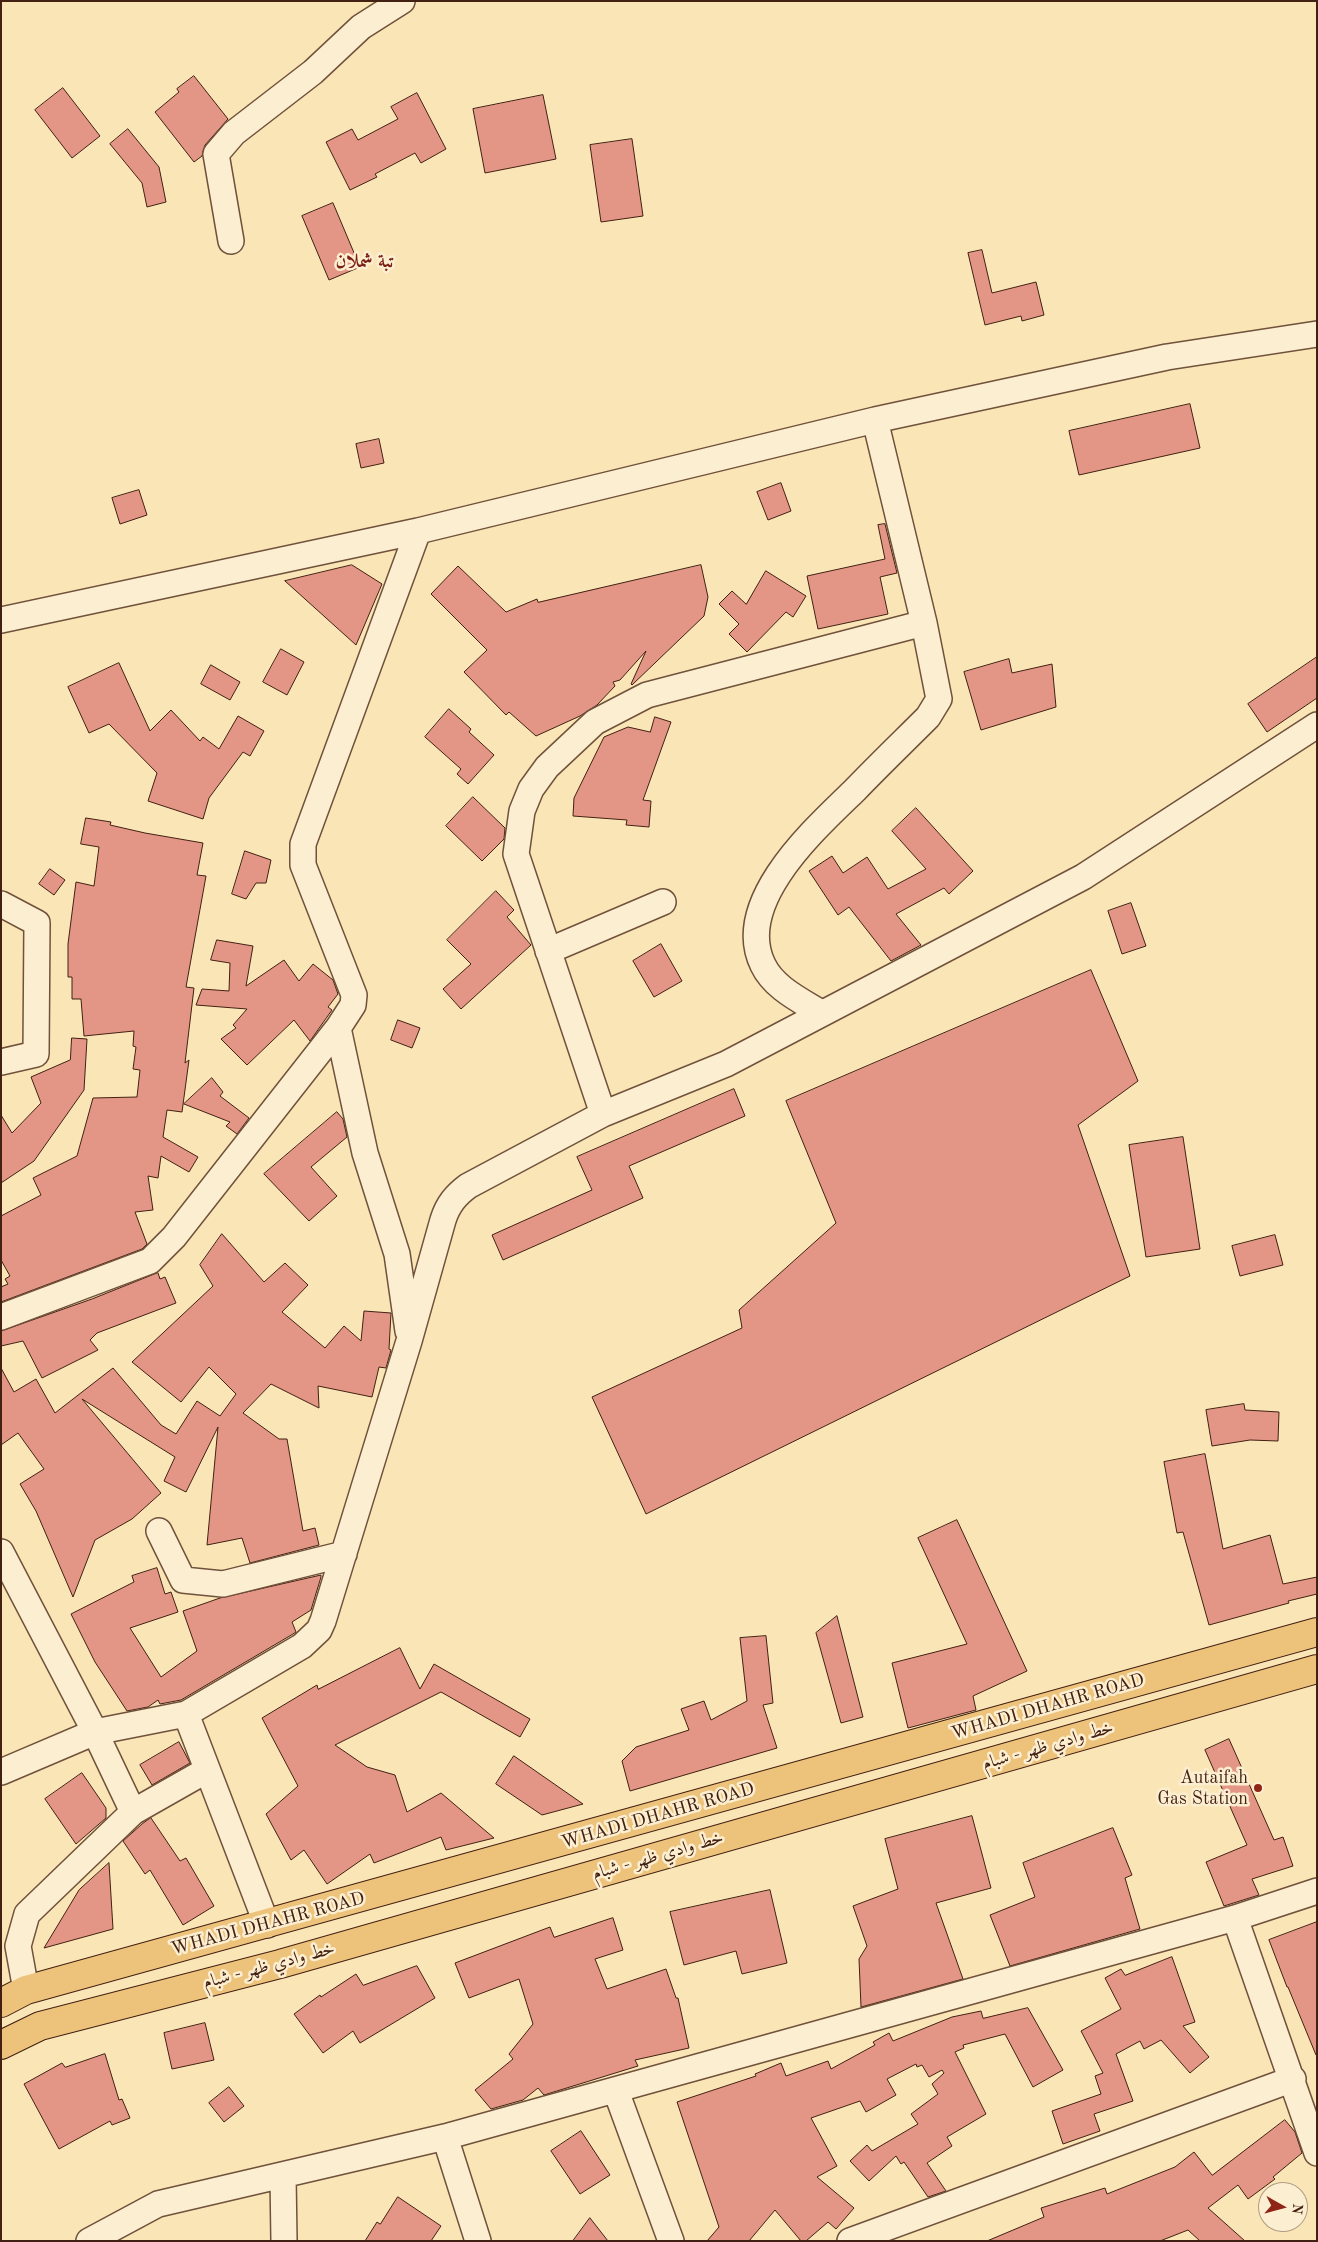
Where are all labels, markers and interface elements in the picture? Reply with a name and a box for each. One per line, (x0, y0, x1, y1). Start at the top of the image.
district label: تبة شملان (335, 251, 395, 273)
street label: WHADI DHAHR ROAD (949, 1669, 1147, 1745)
street label: خط وادي ظهر - شبام (980, 1717, 1116, 1775)
place label: Autaifah Gas Station (1157, 1767, 1248, 1810)
street label: WHADI DHAHR ROAD (559, 1778, 757, 1854)
marker: Autaifah Gas Station (1252, 1782, 1264, 1794)
street label: خط وادي ظهر - شبام (590, 1827, 726, 1885)
street label: WHADI DHAHR ROAD (169, 1888, 367, 1960)
street label: خط وادي ظهر - شبام (201, 1938, 337, 1994)
north arrow (1258, 2182, 1308, 2232)
text: N (1289, 2203, 1304, 2215)

